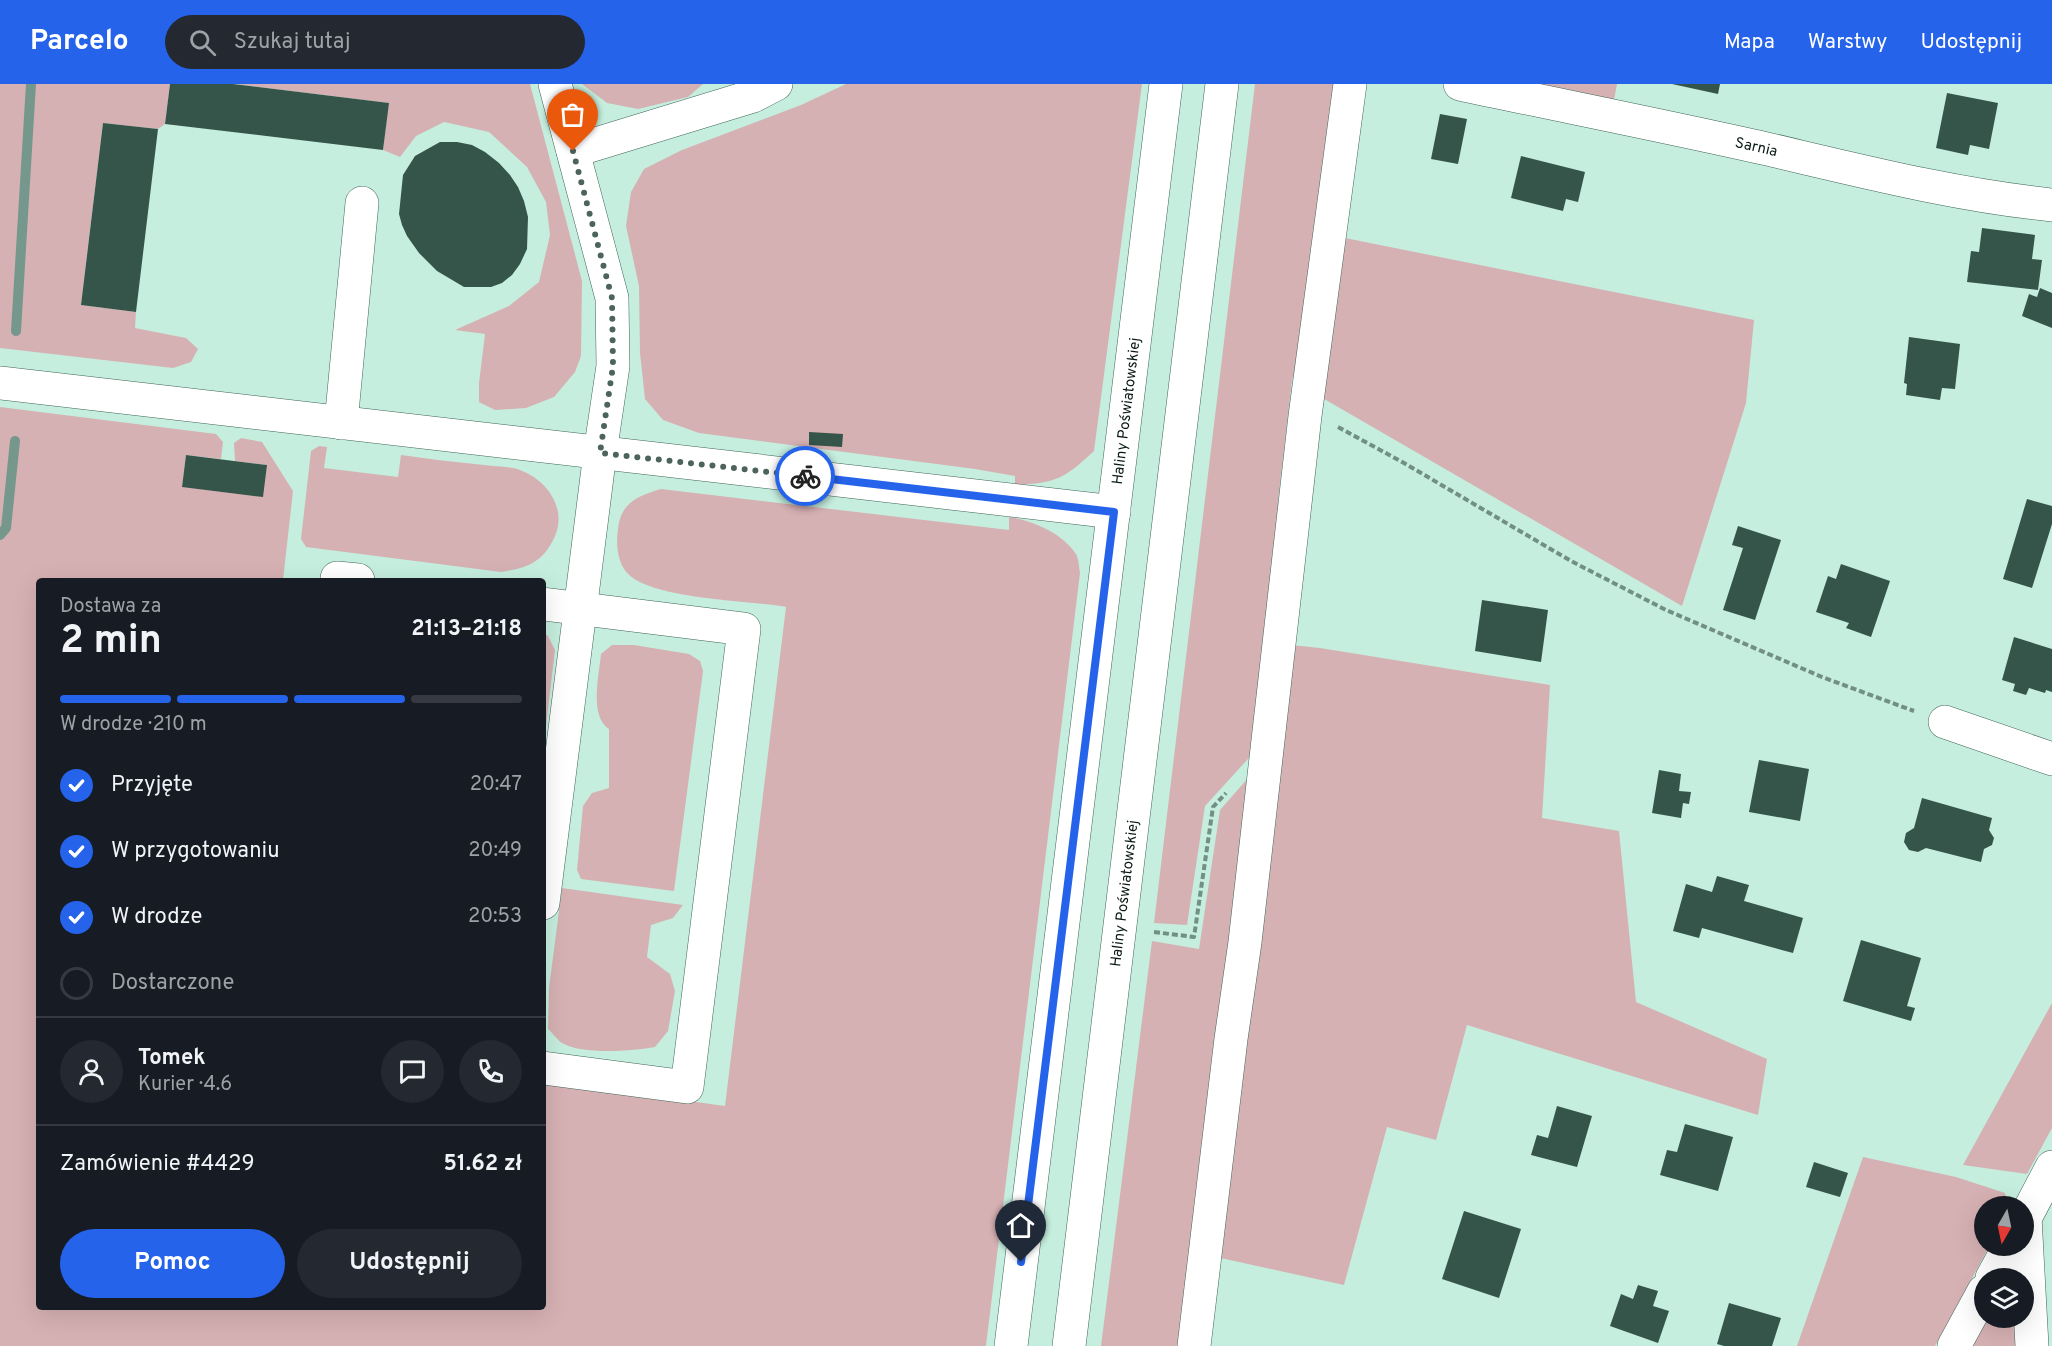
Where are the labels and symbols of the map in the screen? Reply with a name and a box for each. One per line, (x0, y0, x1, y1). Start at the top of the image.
pin (547, 89, 598, 151)
street label: Sarnia (1733, 134, 1779, 162)
street label: Haliny Poświatowskiej (1109, 337, 1146, 486)
courier (775, 446, 835, 506)
street label: Haliny Poświatowskiej (1107, 819, 1144, 968)
north arrow (1974, 1196, 2034, 1256)
pin (995, 1200, 1046, 1262)

